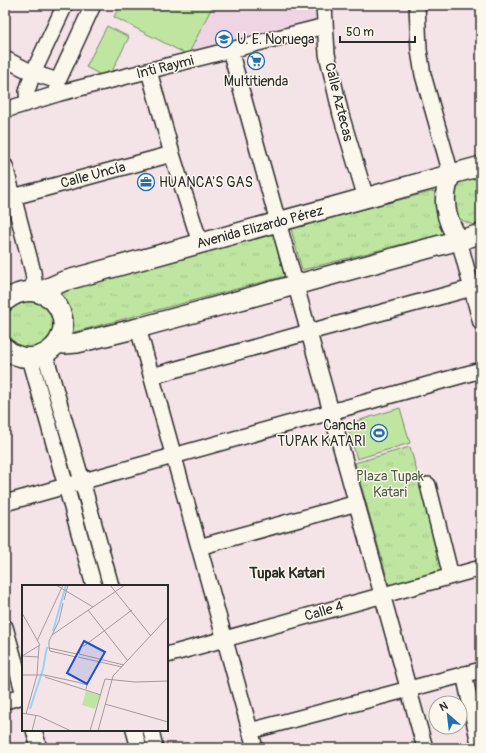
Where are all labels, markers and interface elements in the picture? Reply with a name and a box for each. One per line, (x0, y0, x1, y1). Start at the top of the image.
scale bar (340, 18, 415, 44)
text: 50 m (346, 25, 374, 40)
school or university icon: U. E. Noruega (214, 29, 234, 49)
place label: U. E. Noruega (237, 31, 315, 48)
supermarket icon: Multitienda (246, 51, 266, 71)
street label: Inti Raymi (135, 52, 196, 82)
street label: Calle Aztecas (321, 61, 357, 144)
place label: Multitienda (224, 73, 288, 90)
street label: Calle Uncía (59, 158, 127, 192)
office icon: HUANCA'S GAS (136, 172, 156, 192)
place label: HUANCA'S GAS (159, 174, 253, 191)
street label: Avenida Elizardo Pérez (195, 202, 325, 252)
place label: Cancha TUPAK KATARI (277, 417, 366, 450)
sports icon: Cancha TUPAK KATARI (369, 423, 389, 443)
park label: Plaza Tupak Katari (356, 468, 424, 501)
district label: Tupak Katari (248, 564, 325, 583)
inset map (22, 585, 168, 731)
street label: Calle 4 (302, 597, 346, 625)
north arrow (428, 695, 468, 735)
text: N (437, 699, 450, 714)

